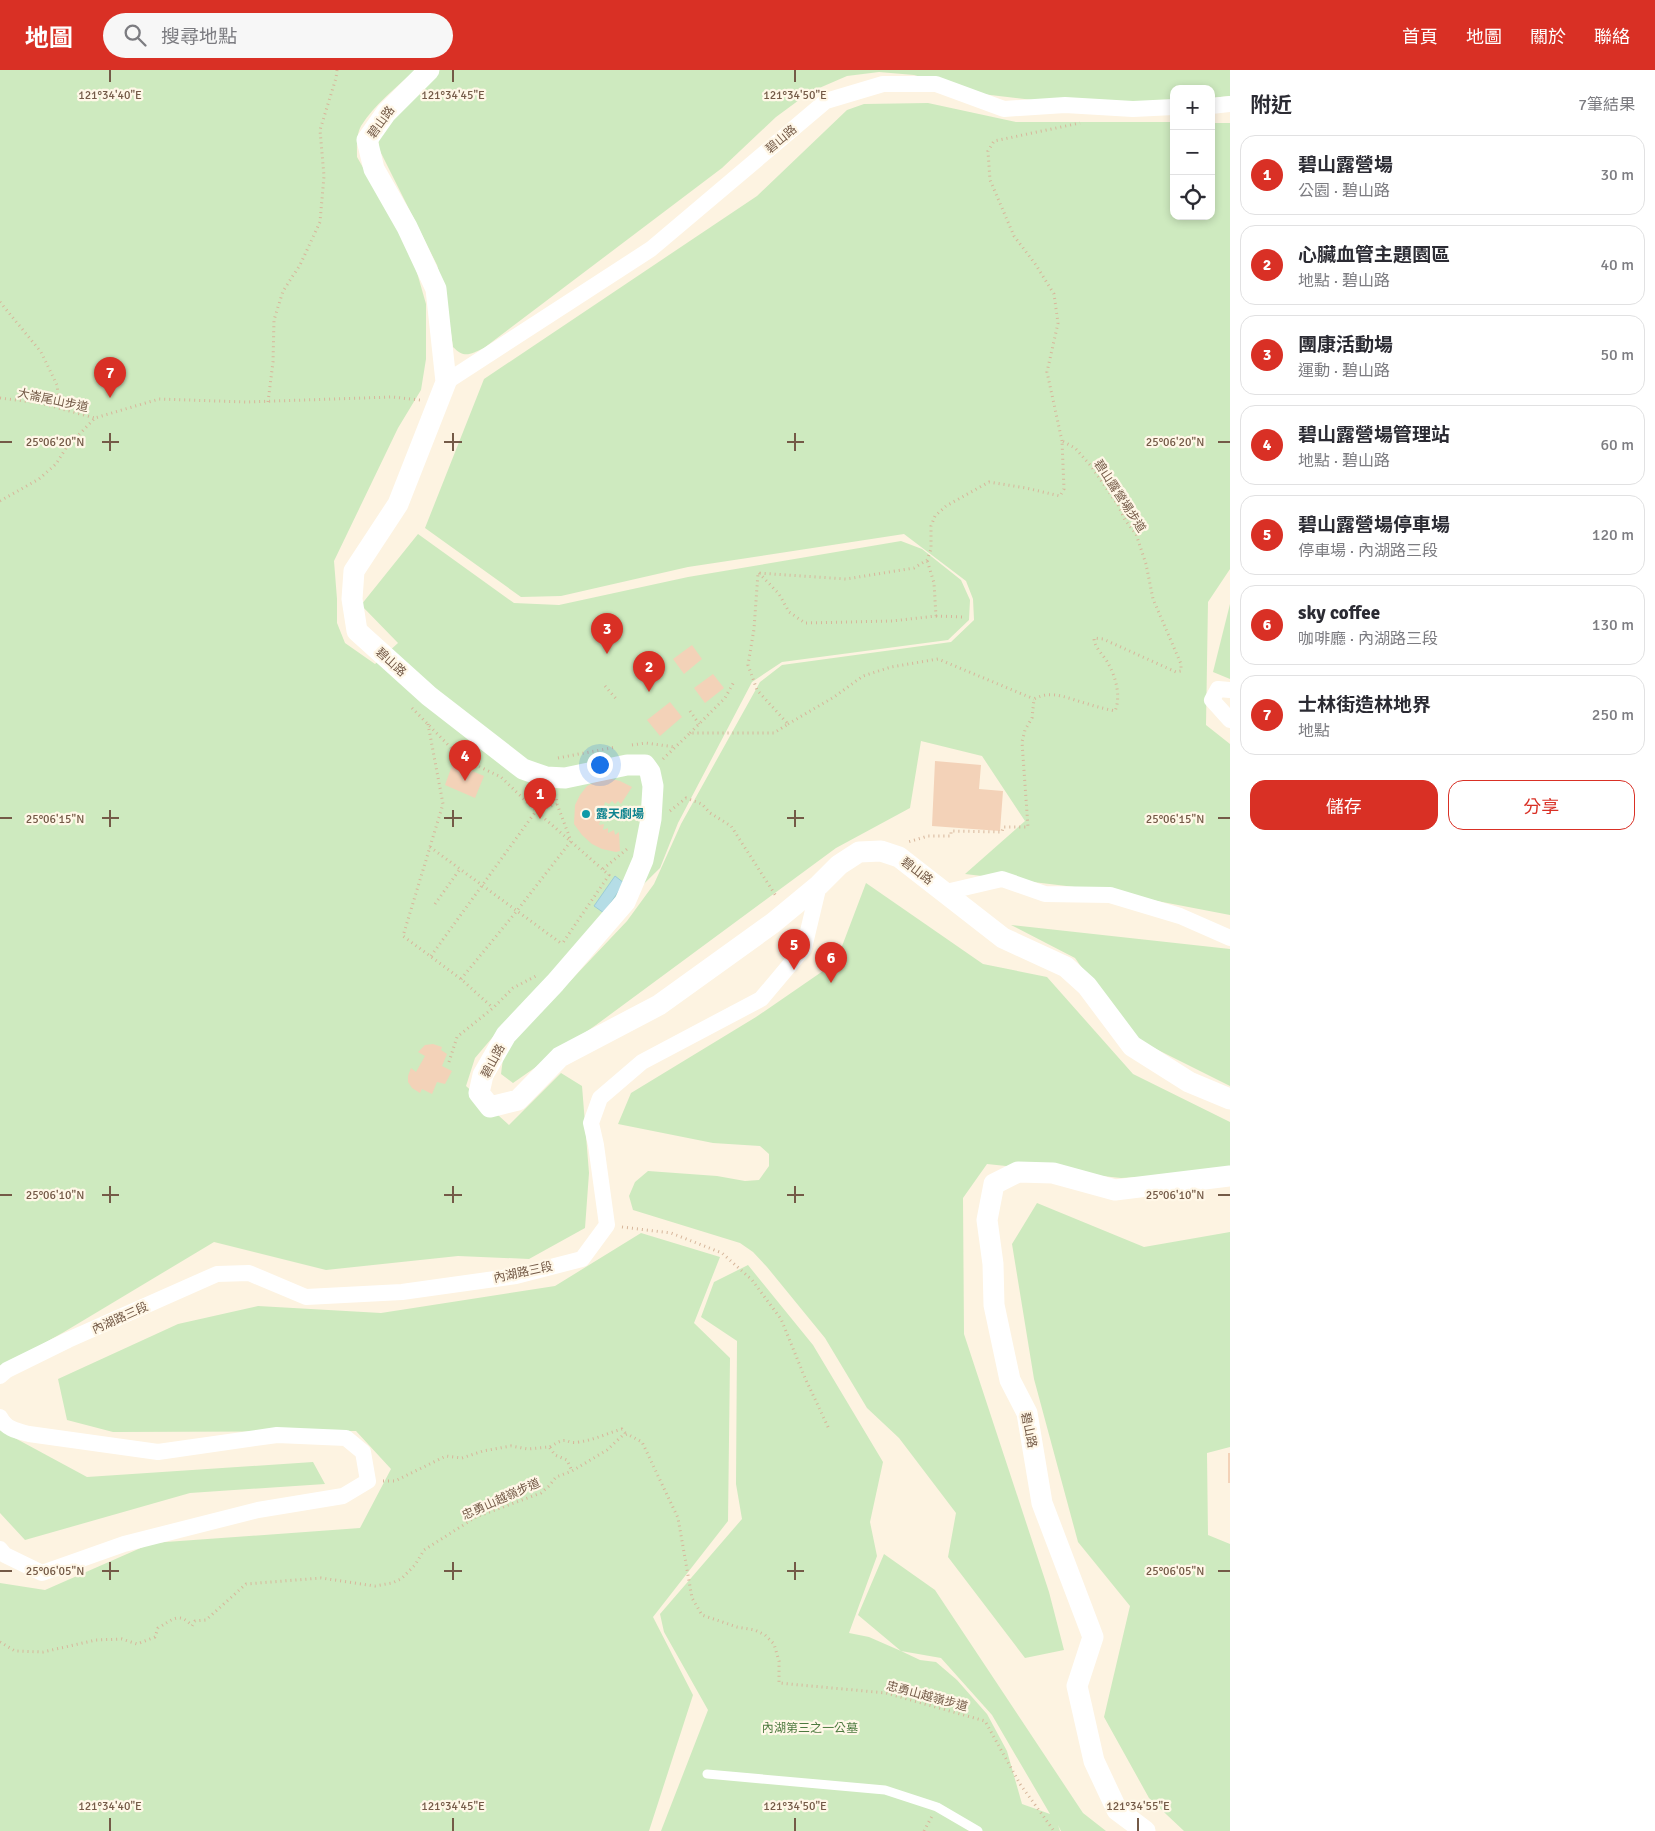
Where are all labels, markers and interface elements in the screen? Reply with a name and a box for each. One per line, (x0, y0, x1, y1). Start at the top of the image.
search box (103, 13, 453, 58)
icon: search (121, 21, 149, 49)
text: 地圖 (25, 23, 73, 53)
text: 搜尋地點 (161, 25, 237, 49)
text: 首頁 (1402, 26, 1438, 48)
text: 地圖 (1466, 26, 1502, 48)
text: 關於 (1530, 26, 1566, 48)
text: 聯絡 (1594, 26, 1630, 48)
map controls (1170, 85, 1215, 220)
button: + (1170, 85, 1215, 130)
text: 121°34'40"E (78, 88, 142, 103)
text: 121°34'45"E (421, 88, 485, 103)
text: 121°34'50"E (763, 88, 827, 103)
text: 附近 (1250, 92, 1292, 118)
text: 7筆結果 (1578, 95, 1635, 115)
street label: 碧山路 (365, 103, 398, 141)
street label: 碧山路 (763, 122, 800, 157)
button: − (1170, 130, 1215, 175)
text: 碧山露營場 (1298, 153, 1393, 177)
text: 1 (1263, 165, 1271, 185)
text: 30 m (1600, 165, 1634, 185)
button: locate (1170, 175, 1215, 220)
text: 公園 · 碧山路 (1298, 181, 1390, 201)
text: 心臟血管主題園區 (1298, 243, 1450, 267)
text: 2 (1263, 255, 1271, 275)
text: 40 m (1600, 255, 1634, 275)
text: 地點 · 碧山路 (1298, 271, 1390, 291)
text: 團康活動場 (1298, 333, 1393, 357)
text: 3 (1263, 345, 1271, 365)
text: 50 m (1600, 345, 1634, 365)
pin: 7 (94, 357, 126, 398)
text: 運動 · 碧山路 (1298, 361, 1390, 381)
street label: 大崙尾山步道 (16, 386, 90, 415)
text: 碧山露營場管理站 (1298, 423, 1450, 447)
text: 25°06'20"N (26, 435, 84, 450)
text: 25°06'20"N (1146, 435, 1204, 450)
text: 4 (1263, 435, 1271, 455)
text: 60 m (1600, 435, 1634, 455)
text: 地點 · 碧山路 (1298, 451, 1390, 471)
street label: 碧山露營場步道 (1090, 457, 1149, 536)
text: 碧山露營場停車場 (1298, 513, 1450, 537)
text: 5 (1263, 525, 1271, 545)
text: 120 m (1592, 525, 1634, 545)
text: 停車場 · 內湖路三段 (1298, 541, 1438, 561)
text: sky coffee (1298, 601, 1380, 625)
pin: 3 (591, 613, 623, 654)
text: 6 (1263, 615, 1271, 635)
text: 130 m (1592, 615, 1634, 635)
text: 咖啡廳 · 內湖路三段 (1298, 629, 1438, 649)
street label: 碧山路 (372, 645, 409, 680)
pin: 2 (633, 651, 665, 692)
text: 士林街造林地界 (1298, 693, 1431, 717)
text: 7 (1263, 705, 1271, 725)
text: 250 m (1592, 705, 1634, 725)
text: 地點 (1298, 721, 1330, 741)
pin: 4 (449, 740, 481, 781)
your location (587, 752, 613, 778)
pin: 1 (524, 778, 556, 819)
button: 儲存 (1250, 780, 1438, 830)
button: 分享 (1448, 780, 1635, 830)
place label: 露天劇場 (596, 807, 644, 822)
marker: 露天劇場 (580, 808, 592, 820)
text: 25°06'15"N (26, 812, 84, 827)
text: 25°06'15"N (1146, 812, 1204, 827)
street label: 碧山路 (898, 855, 936, 888)
pin: 5 (778, 929, 810, 970)
pin: 6 (815, 942, 847, 983)
street label: 碧山路 (478, 1042, 509, 1081)
text: 25°06'10"N (26, 1188, 84, 1203)
text: 25°06'10"N (1146, 1188, 1204, 1203)
street label: 內湖路三段 (492, 1259, 554, 1286)
street label: 內湖路三段 (90, 1299, 151, 1338)
street label: 碧山路 (1017, 1411, 1040, 1449)
street label: 忠勇山越嶺步道 (460, 1476, 543, 1523)
text: 25°06'05"N (26, 1564, 84, 1579)
text: 25°06'05"N (1146, 1564, 1204, 1579)
street label: 忠勇山越嶺步道 (884, 1678, 969, 1715)
park label: 內湖第三之一公墓 (762, 1721, 858, 1736)
text: 121°34'40"E (78, 1799, 142, 1814)
text: 121°34'45"E (421, 1799, 485, 1814)
text: 121°34'50"E (763, 1799, 827, 1814)
text: 121°34'55"E (1106, 1799, 1170, 1814)

